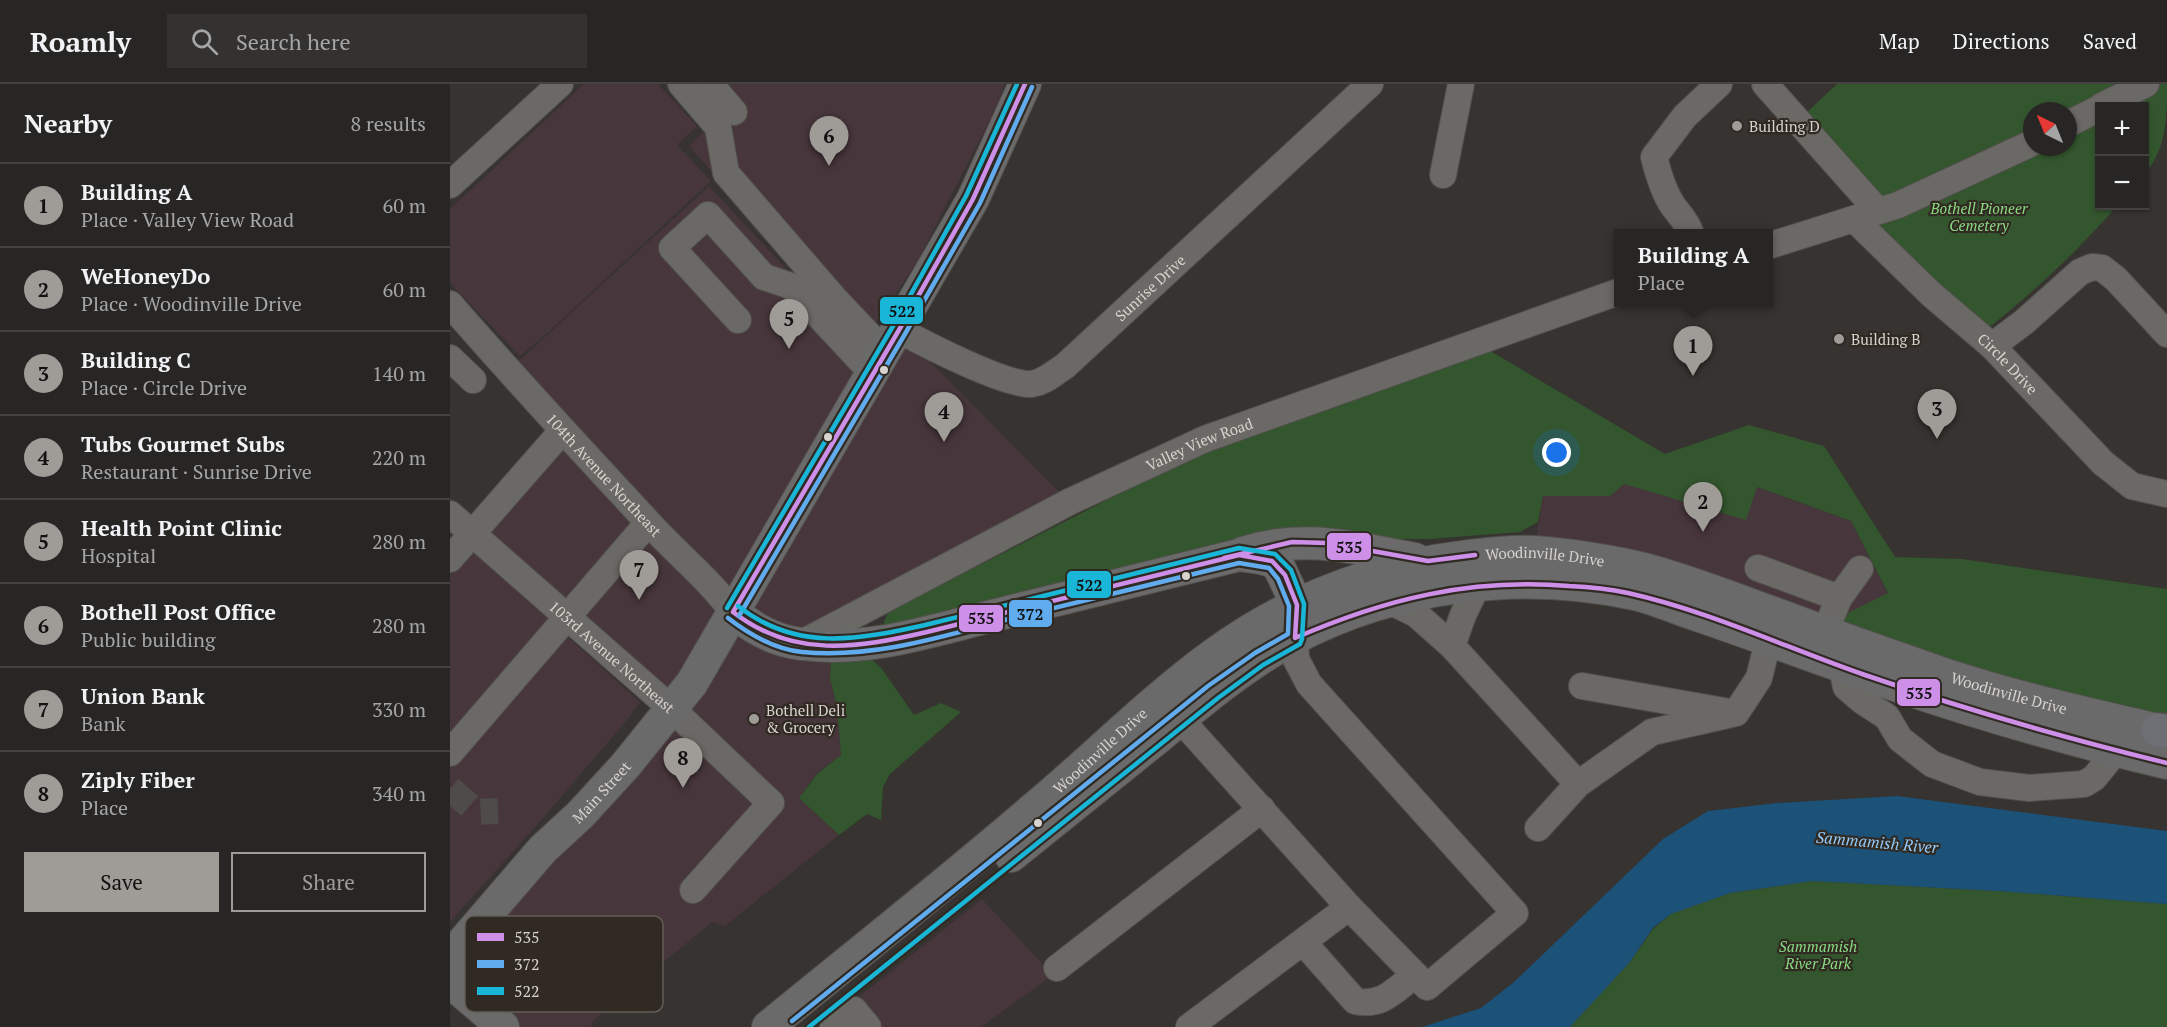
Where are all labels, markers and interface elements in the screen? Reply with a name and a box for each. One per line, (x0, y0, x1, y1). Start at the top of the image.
search box (167, 14, 587, 68)
text: Roamly (30, 23, 131, 60)
icon: search (188, 25, 221, 58)
text: Search here (236, 27, 350, 56)
text: Map (1879, 27, 1920, 55)
text: Directions (1953, 27, 2050, 55)
text: Saved (2083, 27, 2137, 55)
north arrow (2023, 102, 2077, 156)
map controls (2095, 102, 2149, 210)
button: + (2095, 102, 2149, 156)
text: Nearby (24, 106, 112, 140)
text: 8 results (351, 110, 426, 137)
pin: 6 (810, 116, 848, 166)
place label: Building D (1749, 116, 1820, 136)
marker: Building D (1730, 119, 1744, 133)
button: − (2095, 156, 2149, 210)
text: Building A (81, 177, 192, 206)
text: 1 (38, 192, 49, 219)
text: 60 m (383, 192, 426, 219)
park label: Bothell Pioneer Cemetery (1930, 198, 2029, 235)
text: Place · Valley View Road (81, 206, 294, 233)
popup (1614, 229, 1773, 307)
text: Building A (1638, 240, 1749, 269)
street label: Sunrise Drive (1110, 250, 1190, 325)
text: WeHoneyDo (81, 261, 210, 290)
text: Place (1638, 269, 1685, 296)
text: 2 (38, 276, 49, 303)
text: 60 m (383, 276, 426, 303)
text: Place · Woodinville Drive (81, 290, 302, 317)
line badge: 522 (879, 296, 924, 325)
pin: 5 (770, 300, 808, 349)
text: 522 (888, 300, 916, 322)
pin: 1 (1674, 326, 1712, 376)
street label: Circle Drive (1974, 328, 2043, 399)
place label: Building B (1851, 329, 1920, 349)
marker: Building B (1832, 332, 1846, 346)
text: Building C (81, 345, 191, 374)
text: 3 (38, 360, 49, 387)
text: 140 m (372, 360, 426, 387)
unlabelled marker (878, 364, 890, 376)
text: Place · Circle Drive (81, 374, 247, 401)
pin: 3 (1918, 390, 1956, 439)
pin: 4 (924, 392, 964, 442)
street label: 104th Avenue Northeast (542, 409, 667, 541)
street label: Valley View Road (1143, 413, 1255, 475)
text: Tubs Gourmet Subs (81, 429, 285, 458)
unlabelled marker (822, 431, 834, 443)
your location (1542, 438, 1571, 467)
text: 4 (38, 444, 49, 471)
text: 220 m (372, 444, 426, 471)
text: Restaurant · Sunrise Drive (81, 458, 312, 485)
pin: 2 (1684, 482, 1722, 532)
text: Health Point Clinic (81, 513, 282, 542)
text: 5 (38, 528, 49, 555)
text: 280 m (372, 528, 426, 555)
line badge: 535 (1326, 532, 1372, 561)
text: 535 (1335, 536, 1363, 558)
text: Hospital (81, 542, 156, 569)
street label: Woodinville Drive (1485, 542, 1606, 571)
pin: 7 (620, 550, 658, 600)
line badge: 522 (1066, 570, 1112, 599)
unlabelled marker (1180, 570, 1192, 582)
text: 522 (1075, 574, 1103, 596)
street label: 103rd Avenue Northeast (545, 596, 680, 717)
text: Bothell Post Office (81, 597, 276, 626)
line badge: 372 (1008, 599, 1053, 628)
text: 372 (1016, 603, 1044, 625)
line badge: 535 (958, 604, 1004, 633)
text: 535 (967, 607, 995, 629)
text: 6 (38, 612, 49, 639)
text: 280 m (372, 612, 426, 639)
text: Public building (81, 626, 215, 653)
street label: Woodinville Drive (1949, 667, 2069, 718)
line badge: 535 (1896, 678, 1941, 707)
text: Union Bank (81, 681, 205, 710)
text: 535 (1905, 682, 1933, 704)
text: 7 (38, 696, 49, 723)
text: 330 m (372, 696, 426, 723)
place label: Bothell Deli & Grocery (766, 700, 845, 737)
street label: Woodinville Drive (1049, 703, 1151, 798)
text: Bank (81, 710, 126, 737)
marker: Bothell Deli & Grocery (747, 712, 761, 726)
pin: 8 (664, 738, 702, 788)
street label: Main Street (568, 757, 635, 828)
text: Ziply Fiber (81, 765, 195, 794)
text: 8 (38, 780, 49, 807)
text: 340 m (372, 780, 426, 807)
text: Place (81, 794, 128, 821)
unlabelled marker (1032, 817, 1044, 829)
water label: Sammamish River (1815, 826, 1940, 858)
button: Save (24, 852, 219, 912)
button: Share (231, 852, 426, 912)
legend (465, 916, 663, 1012)
text: 535 (514, 926, 540, 948)
park label: Sammamish River Park (1779, 936, 1857, 973)
text: 372 (514, 953, 540, 975)
text: 522 (514, 980, 540, 1002)

